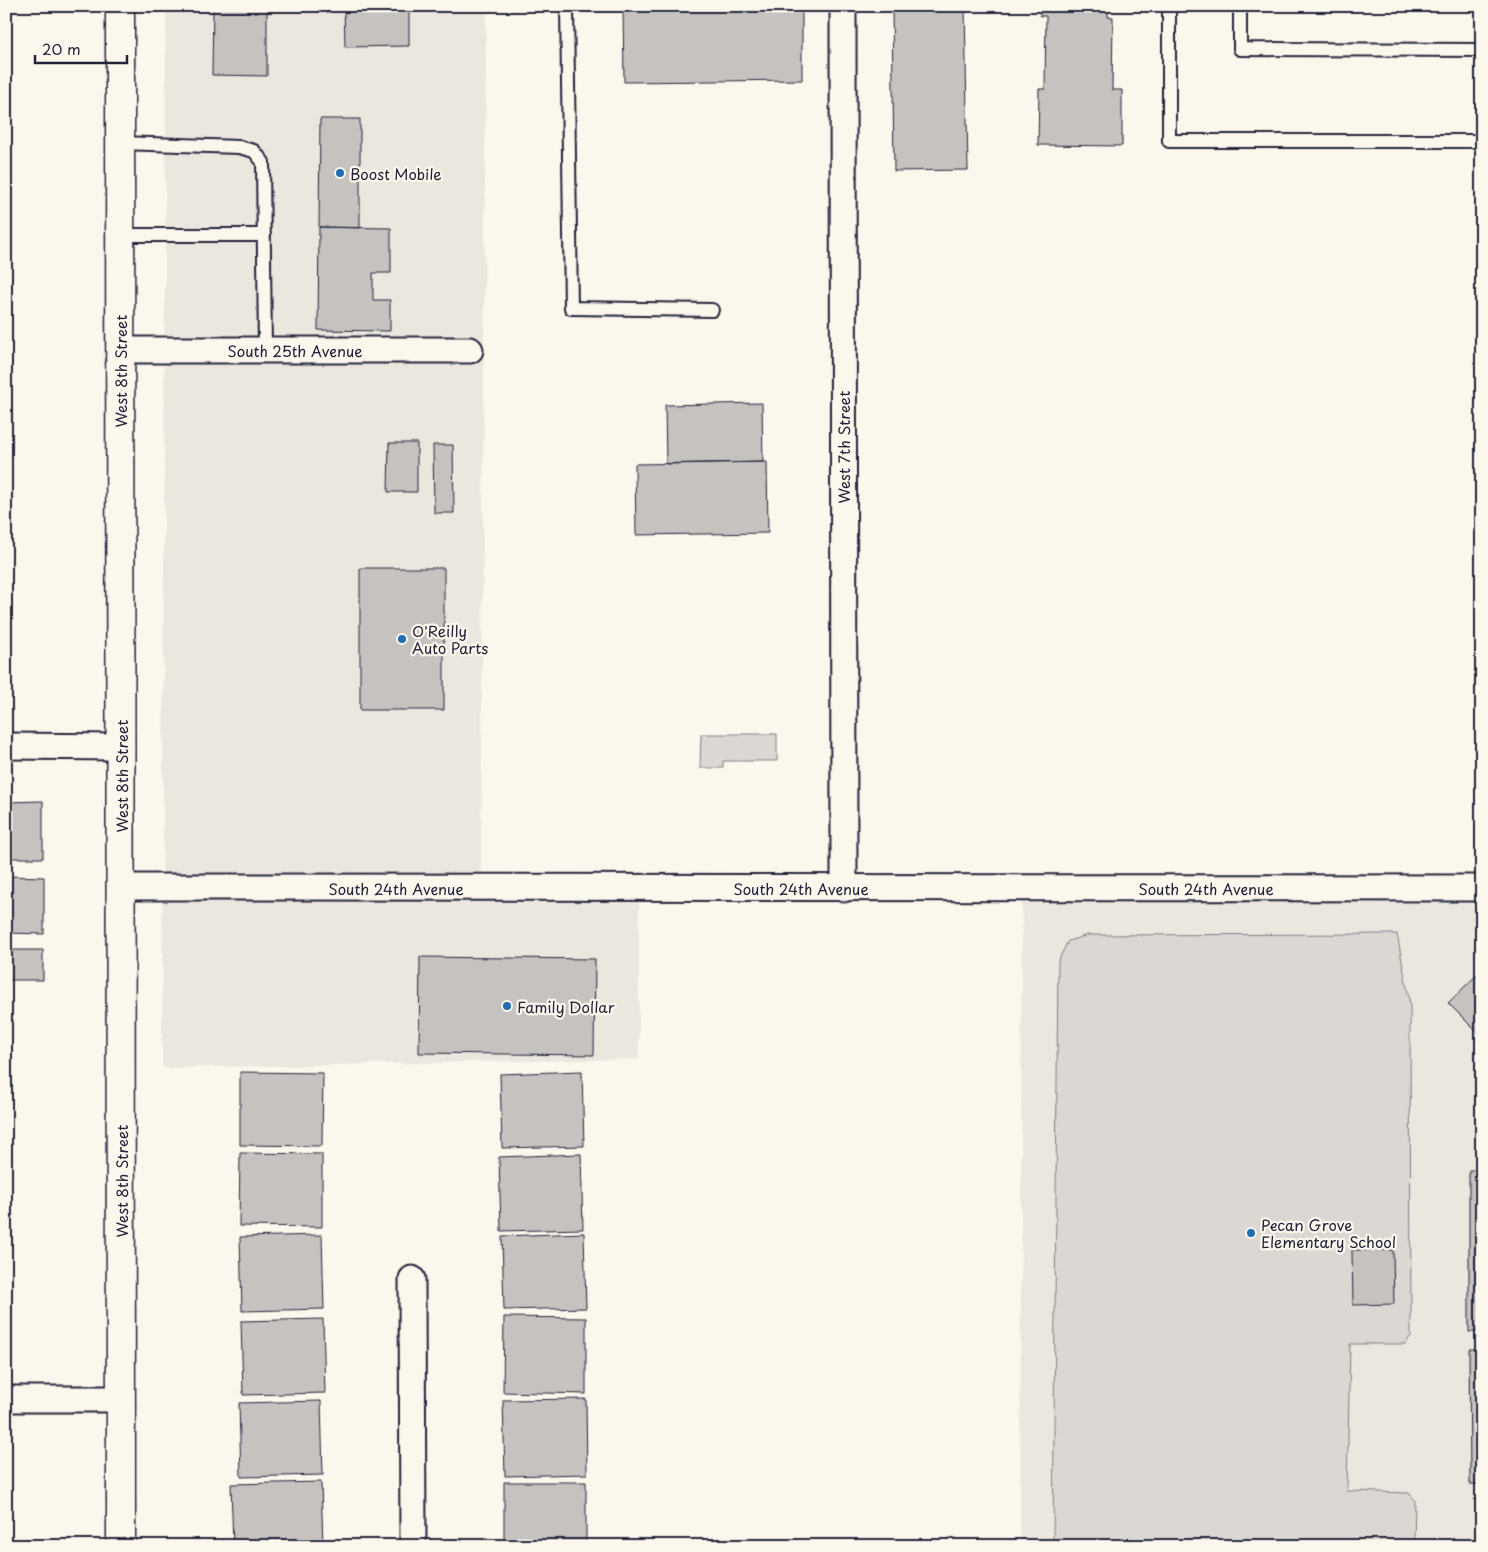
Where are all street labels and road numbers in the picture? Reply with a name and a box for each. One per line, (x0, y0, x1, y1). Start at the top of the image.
street label: West 8th Street (109, 315, 132, 427)
street label: South 25th Avenue (228, 339, 362, 362)
street label: West 7th Street (832, 391, 855, 503)
street label: West 8th Street (110, 720, 133, 832)
street label: South 24th Avenue (328, 877, 464, 900)
street label: South 24th Avenue (733, 877, 869, 900)
street label: South 24th Avenue (1138, 877, 1274, 900)
street label: West 8th Street (110, 1125, 133, 1237)

